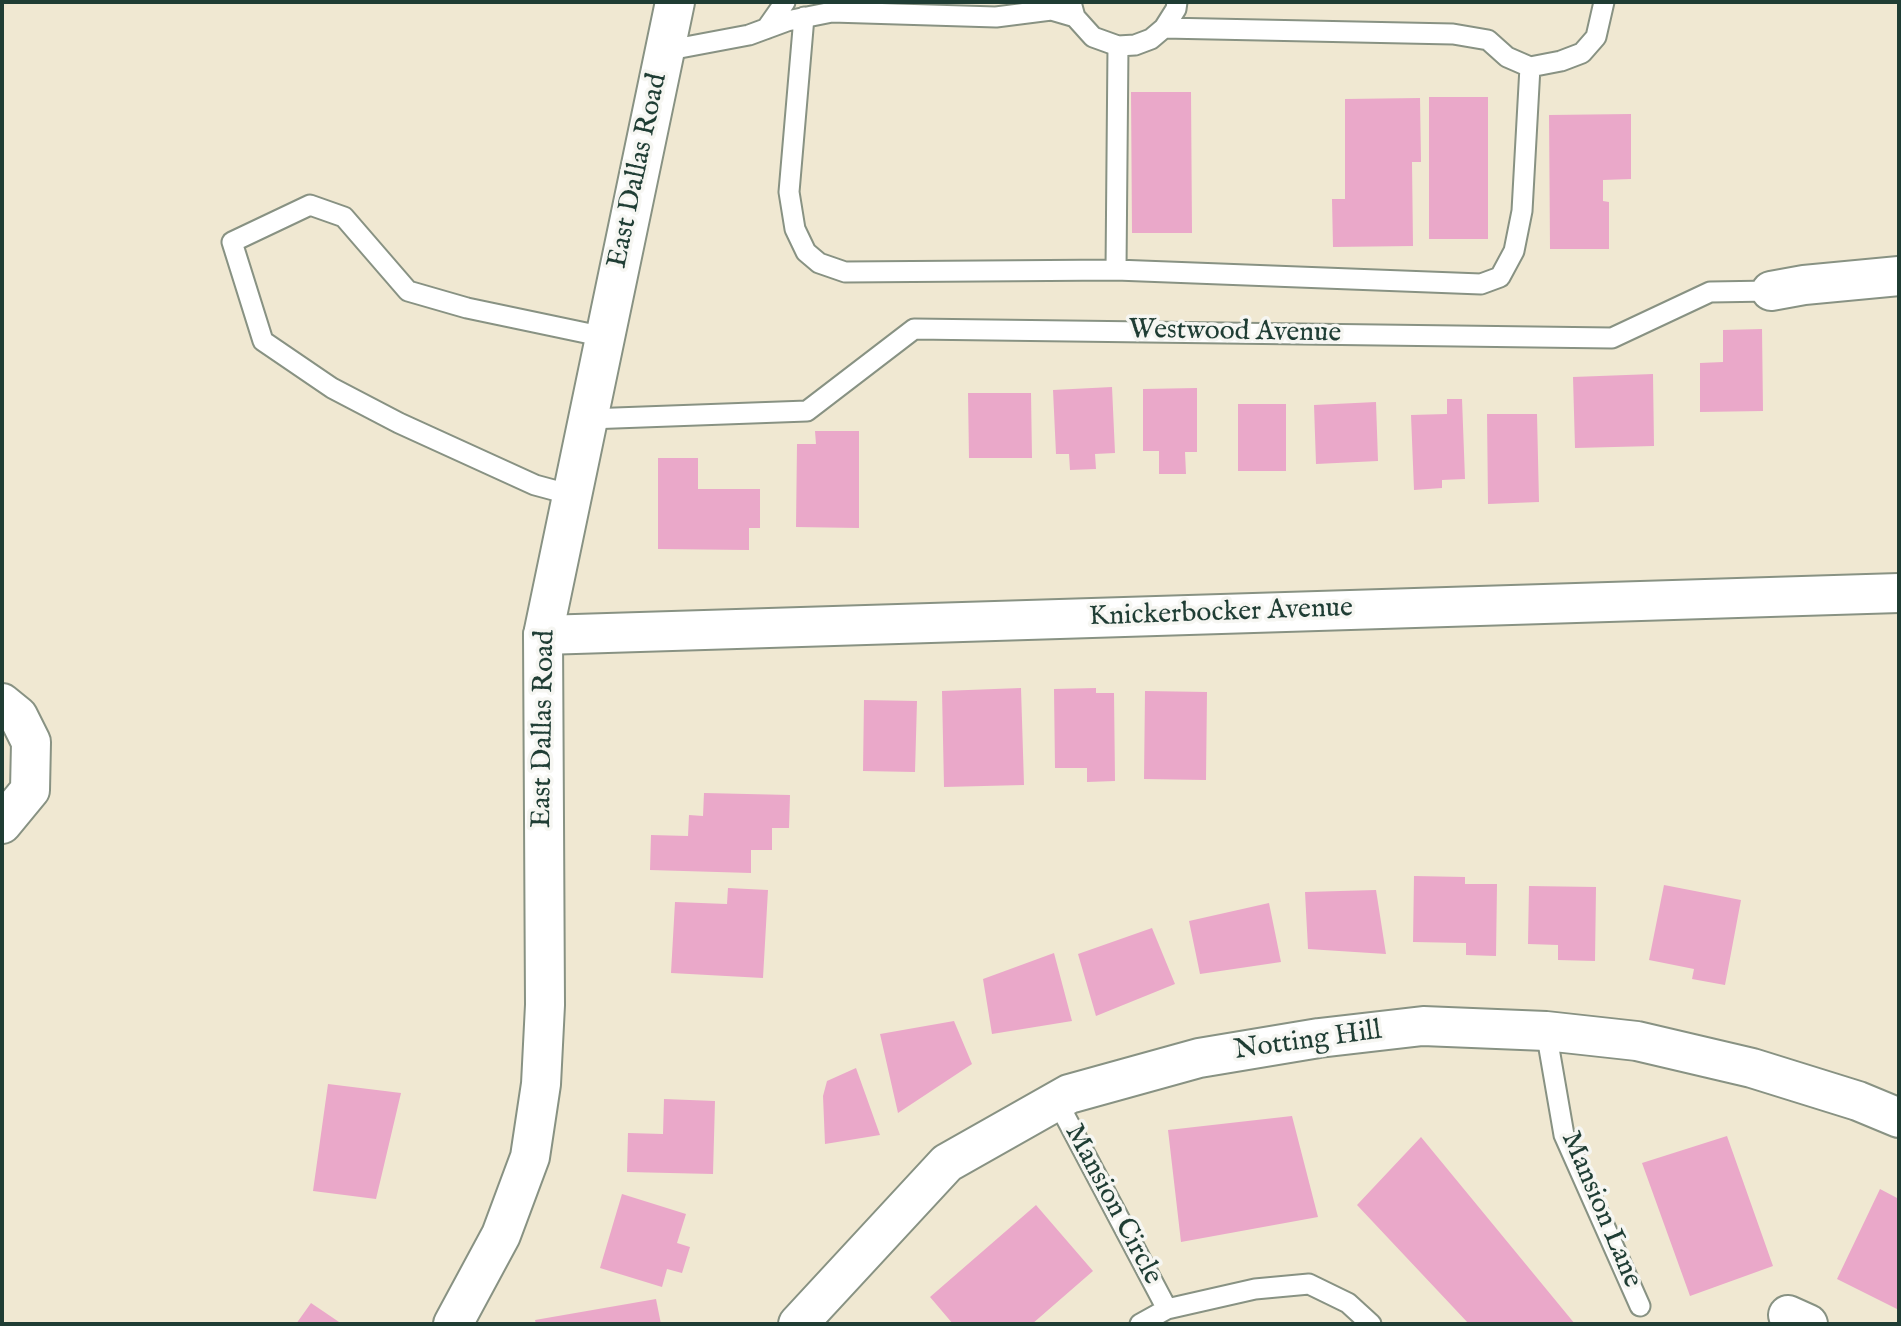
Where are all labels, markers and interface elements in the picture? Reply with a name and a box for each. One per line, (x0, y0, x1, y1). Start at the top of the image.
street label: East Dallas Road (602, 71, 676, 271)
street label: Westwood Avenue (1128, 314, 1342, 352)
street label: Knickerbocker Avenue (1088, 593, 1354, 635)
street label: East Dallas Road (526, 630, 564, 828)
street label: Notting Hill (1232, 1015, 1384, 1069)
street label: Mansion Circle (1056, 1119, 1168, 1291)
street label: Mansion Lane (1552, 1127, 1648, 1293)

